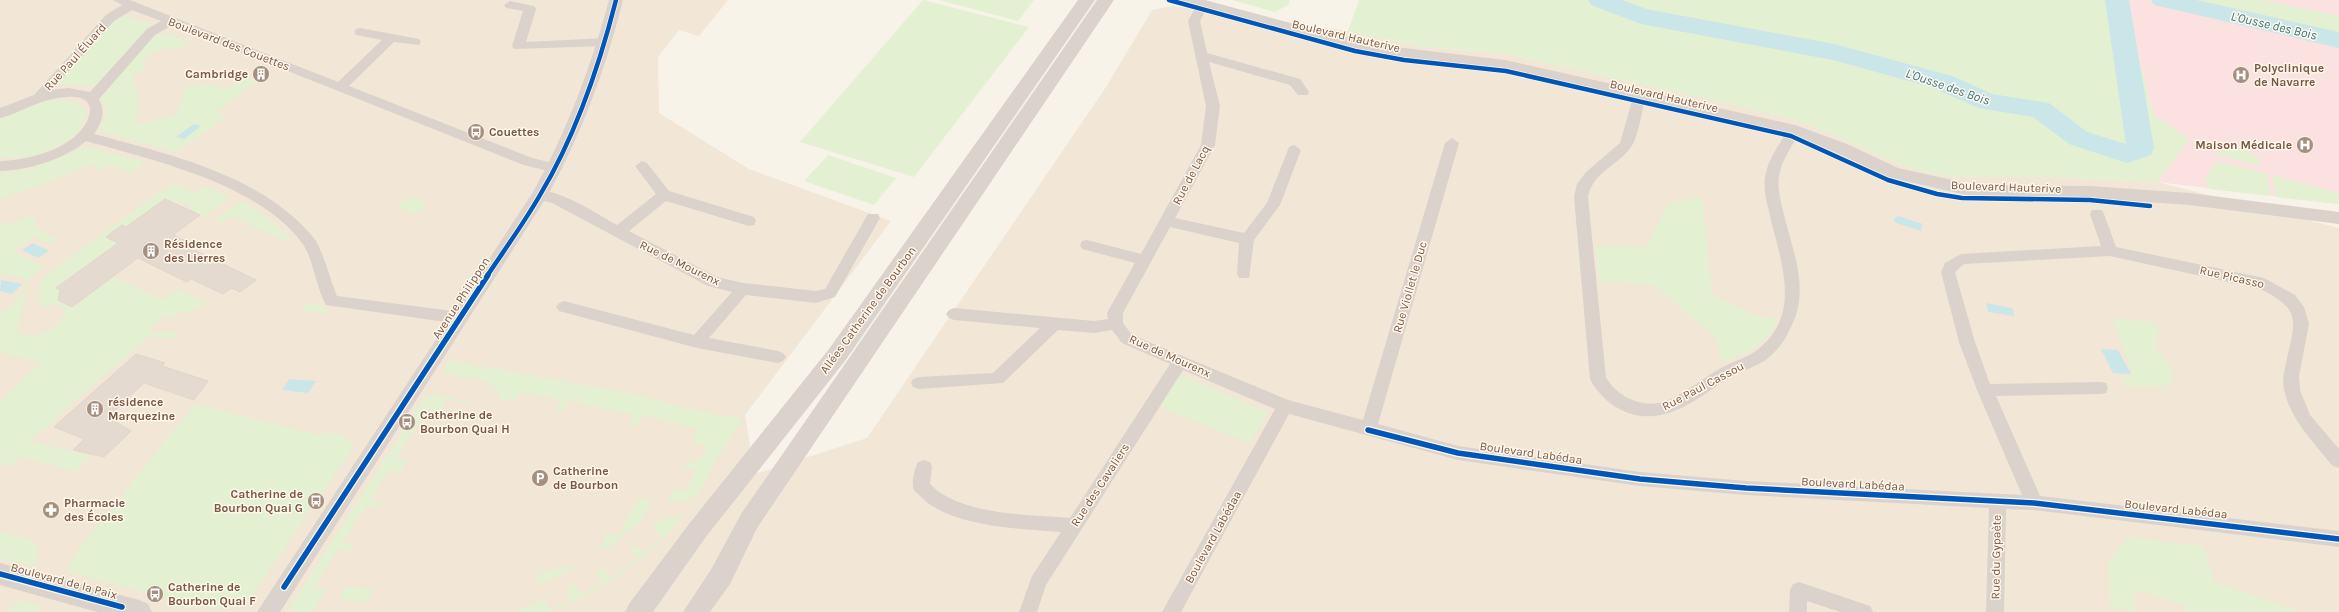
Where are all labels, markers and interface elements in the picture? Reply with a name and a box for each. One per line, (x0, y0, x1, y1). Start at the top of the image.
water label: L'Ousse des Bois (2229, 8, 2318, 43)
street label: Boulevard des Couettes (166, 14, 292, 74)
street label: Boulevard Hauterive (1291, 17, 1401, 55)
street label: Rue Paul Éluard (40, 20, 109, 94)
place label: Polyclinique de Navarre (2254, 61, 2324, 89)
building icon: Cambridge (251, 64, 271, 84)
water label: L'Ousse des Bois (1904, 65, 1992, 108)
hospital icon: Polyclinique de Navarre (2231, 65, 2251, 85)
place label: Cambridge (185, 67, 248, 81)
street label: Boulevard Hauterive (1609, 77, 1719, 115)
bus stop icon: Couettes (466, 122, 486, 142)
place label: Couettes (489, 125, 539, 139)
hospital icon: Maison Médicale (2295, 135, 2315, 155)
place label: Maison Médicale (2195, 138, 2292, 152)
street label: Rue de Lacq (1170, 143, 1212, 207)
street label: Boulevard Hauterive (1951, 178, 2061, 196)
place label: Résidence des Lierres (164, 237, 225, 265)
street label: Rue de Mourenx (638, 238, 722, 288)
street label: Rue Viollet le Duc (1390, 240, 1430, 334)
building icon: Résidence des Lierres (141, 241, 161, 261)
street label: Allées Catherine de Bourbon (817, 244, 919, 376)
street label: Avenue Philippon (429, 255, 493, 341)
street label: Rue Picasso (2198, 263, 2266, 291)
street label: Rue de Mourenx (1127, 332, 1213, 380)
street label: Rue Paul Cassou (1660, 359, 1746, 413)
place label: résidence Marquezine (108, 395, 175, 423)
building icon: résidence Marquezine (85, 399, 105, 419)
place label: Catherine de Bourbon Quai H (420, 408, 510, 436)
bus stop icon: Catherine de Bourbon Quai H (397, 412, 417, 432)
street label: Boulevard Labédaa (1479, 439, 1583, 467)
street label: Rue des Cavaliers (1068, 441, 1132, 529)
place label: Catherine de Bourbon (553, 464, 618, 492)
parking icon: Catherine de Bourbon (530, 468, 550, 488)
street label: Boulevard Labédaa (1801, 474, 1905, 494)
place label: Catherine de Bourbon Quai G (214, 487, 303, 515)
street label: Boulevard Labédaa (1182, 488, 1244, 586)
bus stop icon: Catherine de Bourbon Quai G (306, 491, 326, 511)
place label: Pharmacie des Écoles (64, 496, 125, 524)
street label: Boulevard Labédaa (2124, 497, 2228, 521)
pharmacy icon: Pharmacie des Écoles (41, 500, 61, 520)
street label: Rue du Gypaète (1988, 515, 2004, 599)
street label: Boulevard de la Paix (9, 560, 119, 602)
place label: Catherine de Bourbon Quai F (168, 580, 256, 608)
bus stop icon: Catherine de Bourbon Quai F (145, 584, 165, 604)

